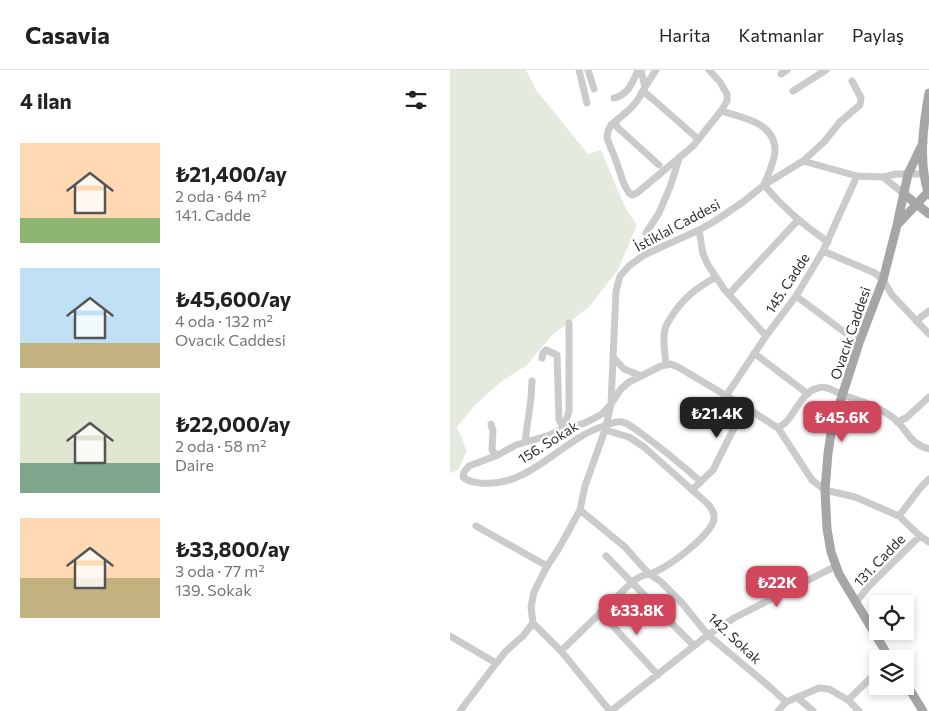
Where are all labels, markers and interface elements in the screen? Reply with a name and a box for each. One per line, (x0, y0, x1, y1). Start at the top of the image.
text: Casavia (25, 20, 110, 49)
text: Harita (659, 24, 711, 46)
text: Katmanlar (739, 24, 824, 46)
text: Paylaş (852, 24, 904, 46)
icon: filters (402, 86, 430, 114)
text: 4 ilan (20, 88, 72, 113)
text: ₺21,400/ay (175, 161, 287, 186)
icon: home (60, 163, 120, 223)
text: 2 oda · 64 m² (175, 186, 267, 205)
street label: İstiklal Caddesi (631, 195, 723, 255)
text: 141. Cadde (175, 205, 251, 224)
street label: 145. Cadde (761, 250, 813, 316)
street label: Ovacık Caddesi (826, 284, 874, 382)
text: ₺45,600/ay (175, 286, 291, 311)
icon: home (60, 288, 120, 348)
text: 4 oda · 132 m² (175, 311, 273, 330)
text: Ovacık Caddesi (175, 330, 286, 349)
pin: ₺21.4K (676, 396, 758, 439)
pin: ₺45.6K (801, 400, 883, 443)
text: ₺21.4K (691, 403, 743, 422)
text: ₺45.6K (814, 407, 870, 426)
text: ₺22,000/ay (175, 411, 290, 436)
icon: home (60, 413, 120, 473)
street label: 156. Sokak (515, 417, 581, 467)
text: 2 oda · 58 m² (175, 436, 266, 455)
text: Daire (175, 455, 214, 474)
street label: 131. Cadde (850, 530, 908, 590)
text: ₺33,800/ay (175, 536, 290, 561)
icon: home (60, 538, 120, 598)
text: 3 oda · 77 m² (175, 561, 265, 580)
pin: ₺22K (747, 566, 807, 608)
text: ₺22K (757, 572, 797, 591)
text: 139. Sokak (175, 580, 252, 599)
pin: ₺33.8K (596, 594, 678, 636)
map controls (869, 595, 914, 695)
button: locate (869, 595, 914, 640)
text: ₺33.8K (610, 600, 664, 619)
street label: 142. Sokak (705, 609, 766, 667)
button: layers (869, 650, 914, 695)

